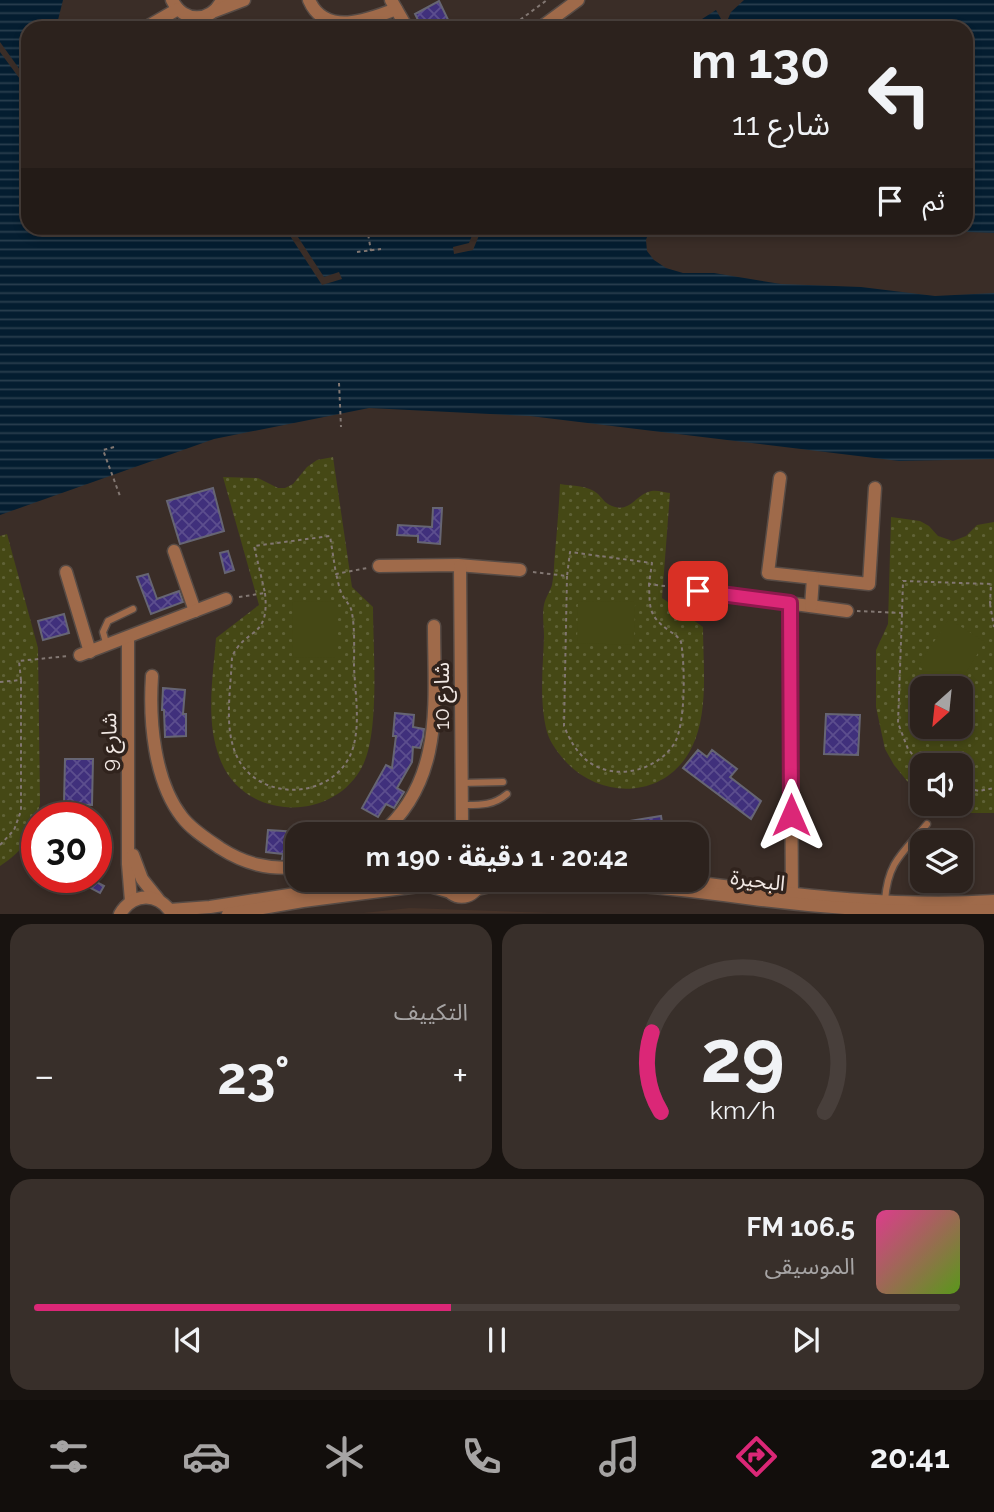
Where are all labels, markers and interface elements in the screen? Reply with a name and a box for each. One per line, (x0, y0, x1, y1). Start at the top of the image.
text: 130 m (691, 32, 830, 89)
icon: left (854, 49, 945, 140)
text: شارع 11 (732, 105, 830, 142)
icon: arrive (871, 182, 909, 220)
text: ثم (923, 186, 945, 216)
pin (668, 561, 728, 621)
icon: arrive (679, 572, 717, 610)
street label: شارع 10 (429, 662, 457, 730)
north arrow (910, 676, 973, 738)
map controls (910, 676, 973, 893)
street label: شارع 9 (96, 712, 125, 772)
button: sound (910, 753, 973, 816)
position arrow (754, 778, 828, 852)
speed limit sign: 30 (21, 802, 112, 893)
button: layers (910, 830, 973, 893)
text: 20:42 · 1 دقيقة · 190 m (366, 842, 628, 872)
street label: البحيرة (729, 864, 787, 896)
text: التكييف (394, 998, 468, 1025)
text: 29 (701, 1015, 785, 1100)
text: 23° (217, 1045, 290, 1106)
text: − (34, 1053, 54, 1098)
text: + (452, 1053, 468, 1098)
text: km/h (710, 1095, 776, 1125)
text: 106.5 FM (746, 1212, 855, 1242)
text: الموسيقى (764, 1252, 855, 1279)
icon: previous (169, 1321, 207, 1359)
icon: pause (478, 1321, 516, 1359)
icon: next (787, 1321, 825, 1359)
icon: filters (44, 1432, 93, 1481)
icon: car (182, 1432, 231, 1481)
icon: climate (320, 1432, 369, 1481)
icon: phone (457, 1432, 506, 1481)
icon: music (595, 1432, 644, 1481)
icon: directions (732, 1432, 781, 1481)
text: 20:41 (870, 1438, 950, 1475)

